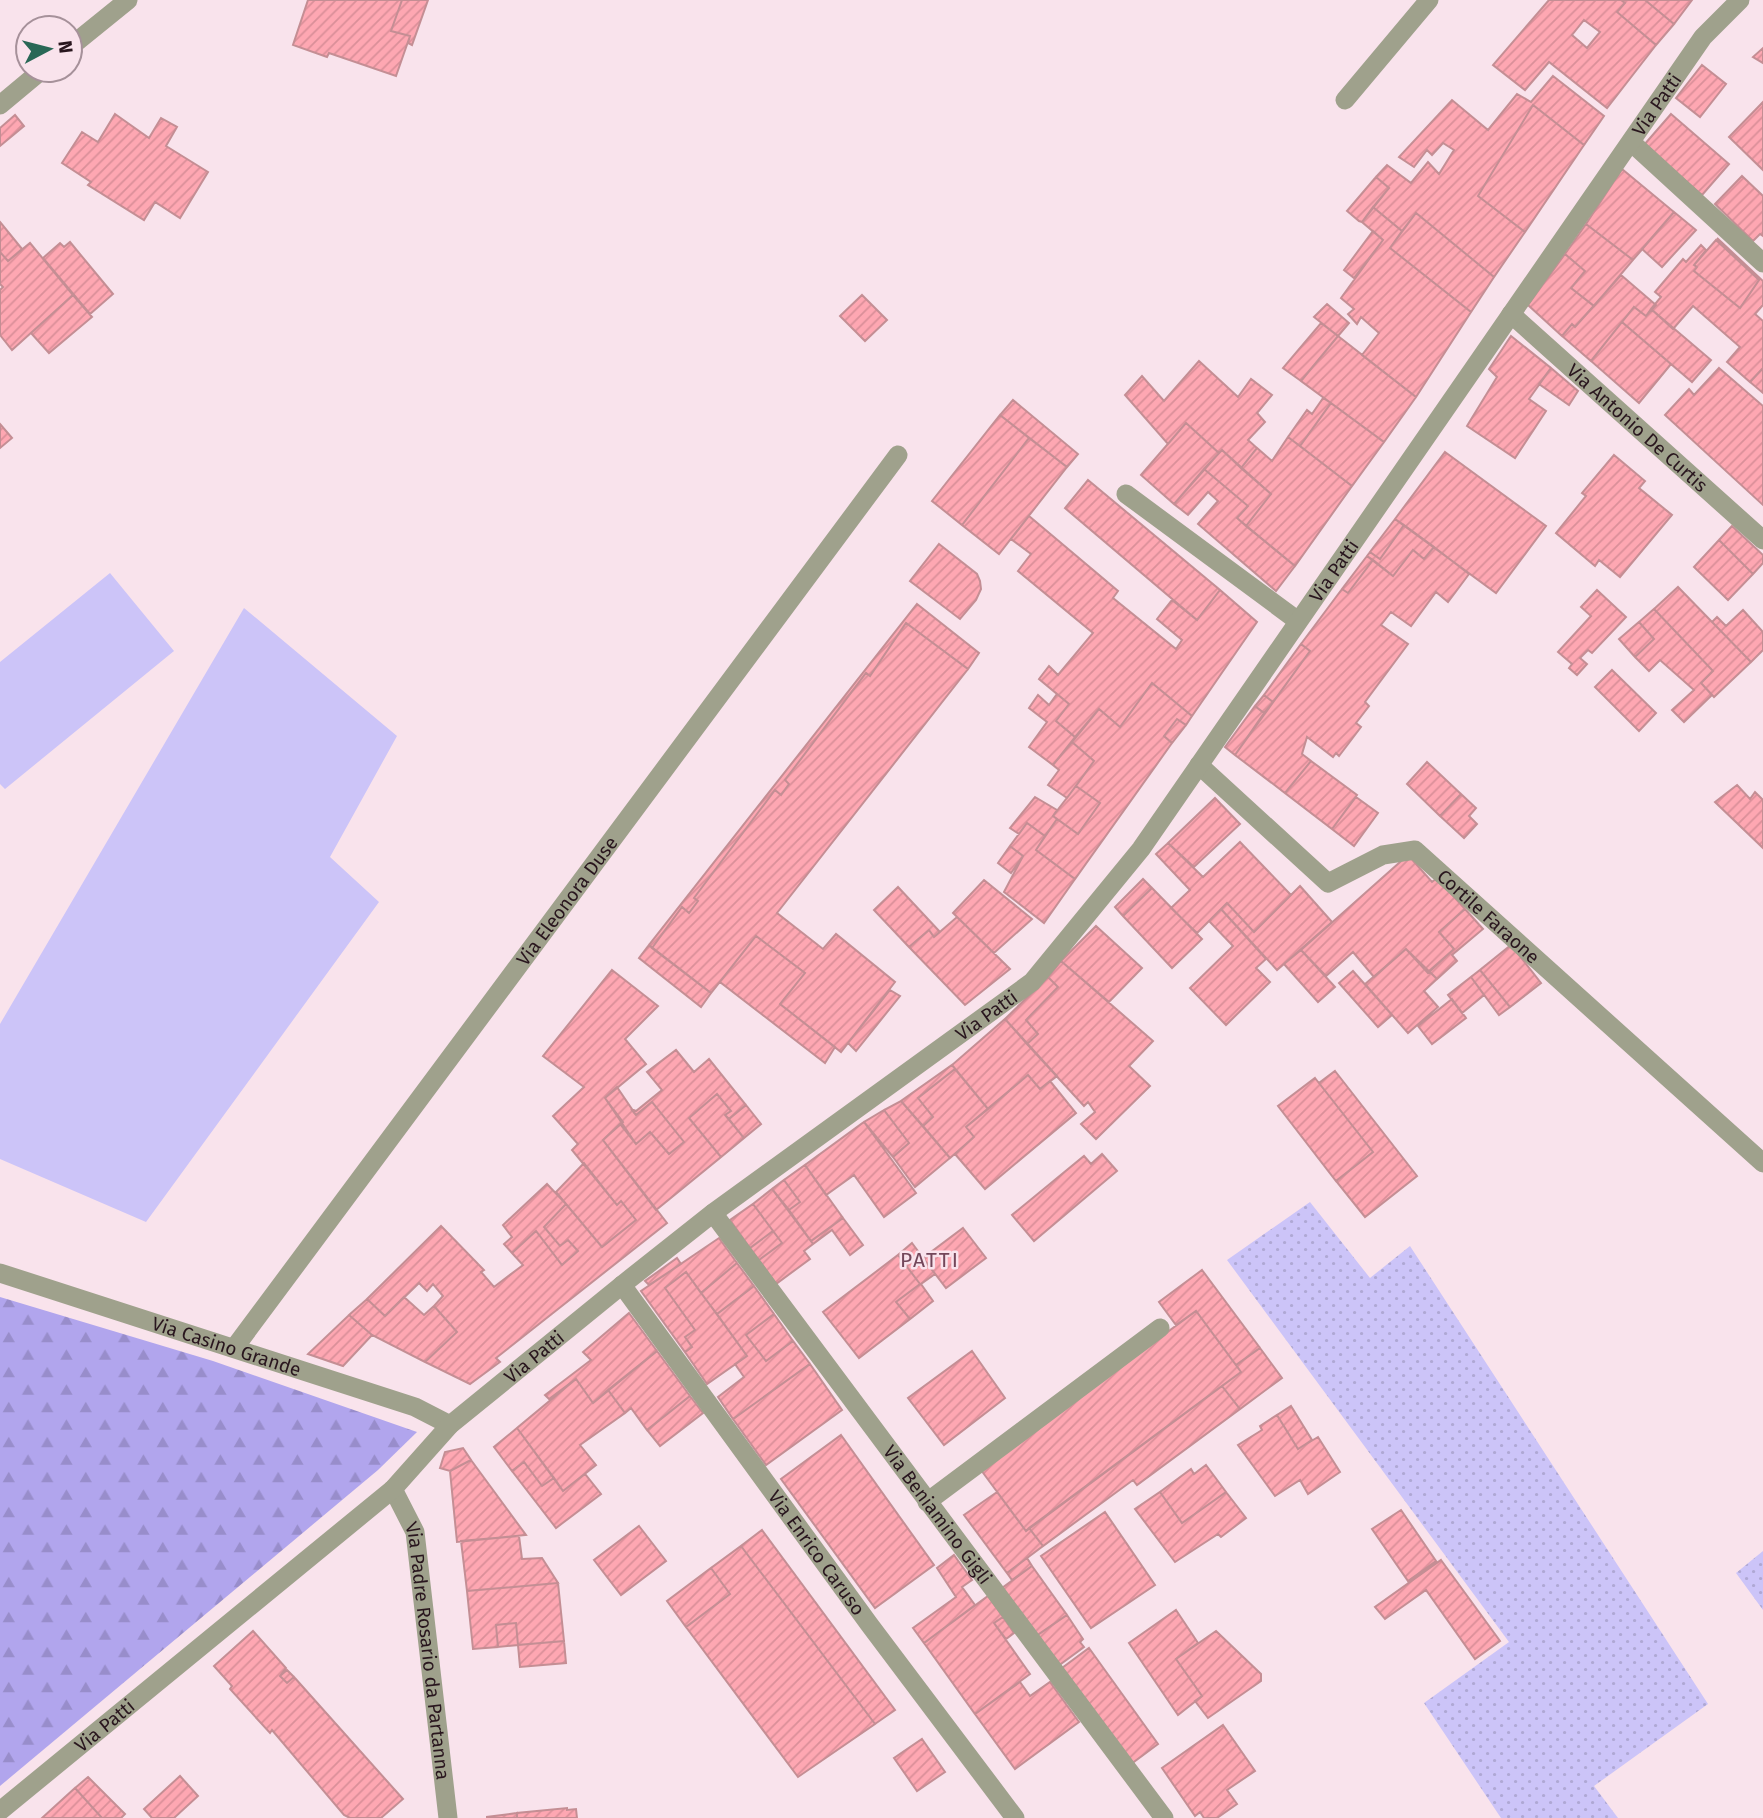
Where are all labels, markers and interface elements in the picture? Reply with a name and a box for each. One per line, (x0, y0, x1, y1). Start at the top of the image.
north arrow (14, 14, 84, 84)
text: N (53, 39, 78, 55)
street label: Via Patti (1627, 69, 1686, 140)
street label: Via Antonio De Curtis (1562, 358, 1713, 497)
street label: Via Patti (1304, 535, 1363, 606)
street label: Via Eleonora Duse (511, 832, 622, 970)
street label: Cortile Faraone (1433, 864, 1545, 968)
street label: Via Patti (951, 985, 1022, 1045)
district label: PATTI (900, 1247, 960, 1273)
street label: Via Casino Grande (149, 1311, 304, 1381)
street label: Via Patti (499, 1325, 569, 1388)
street label: Via Beniamino Gigli (879, 1441, 997, 1588)
street label: Via Enrico Caruso (764, 1485, 870, 1620)
street label: Via Padre Rosario da Partanna (400, 1518, 455, 1781)
street label: Via Patti (70, 1694, 139, 1757)

